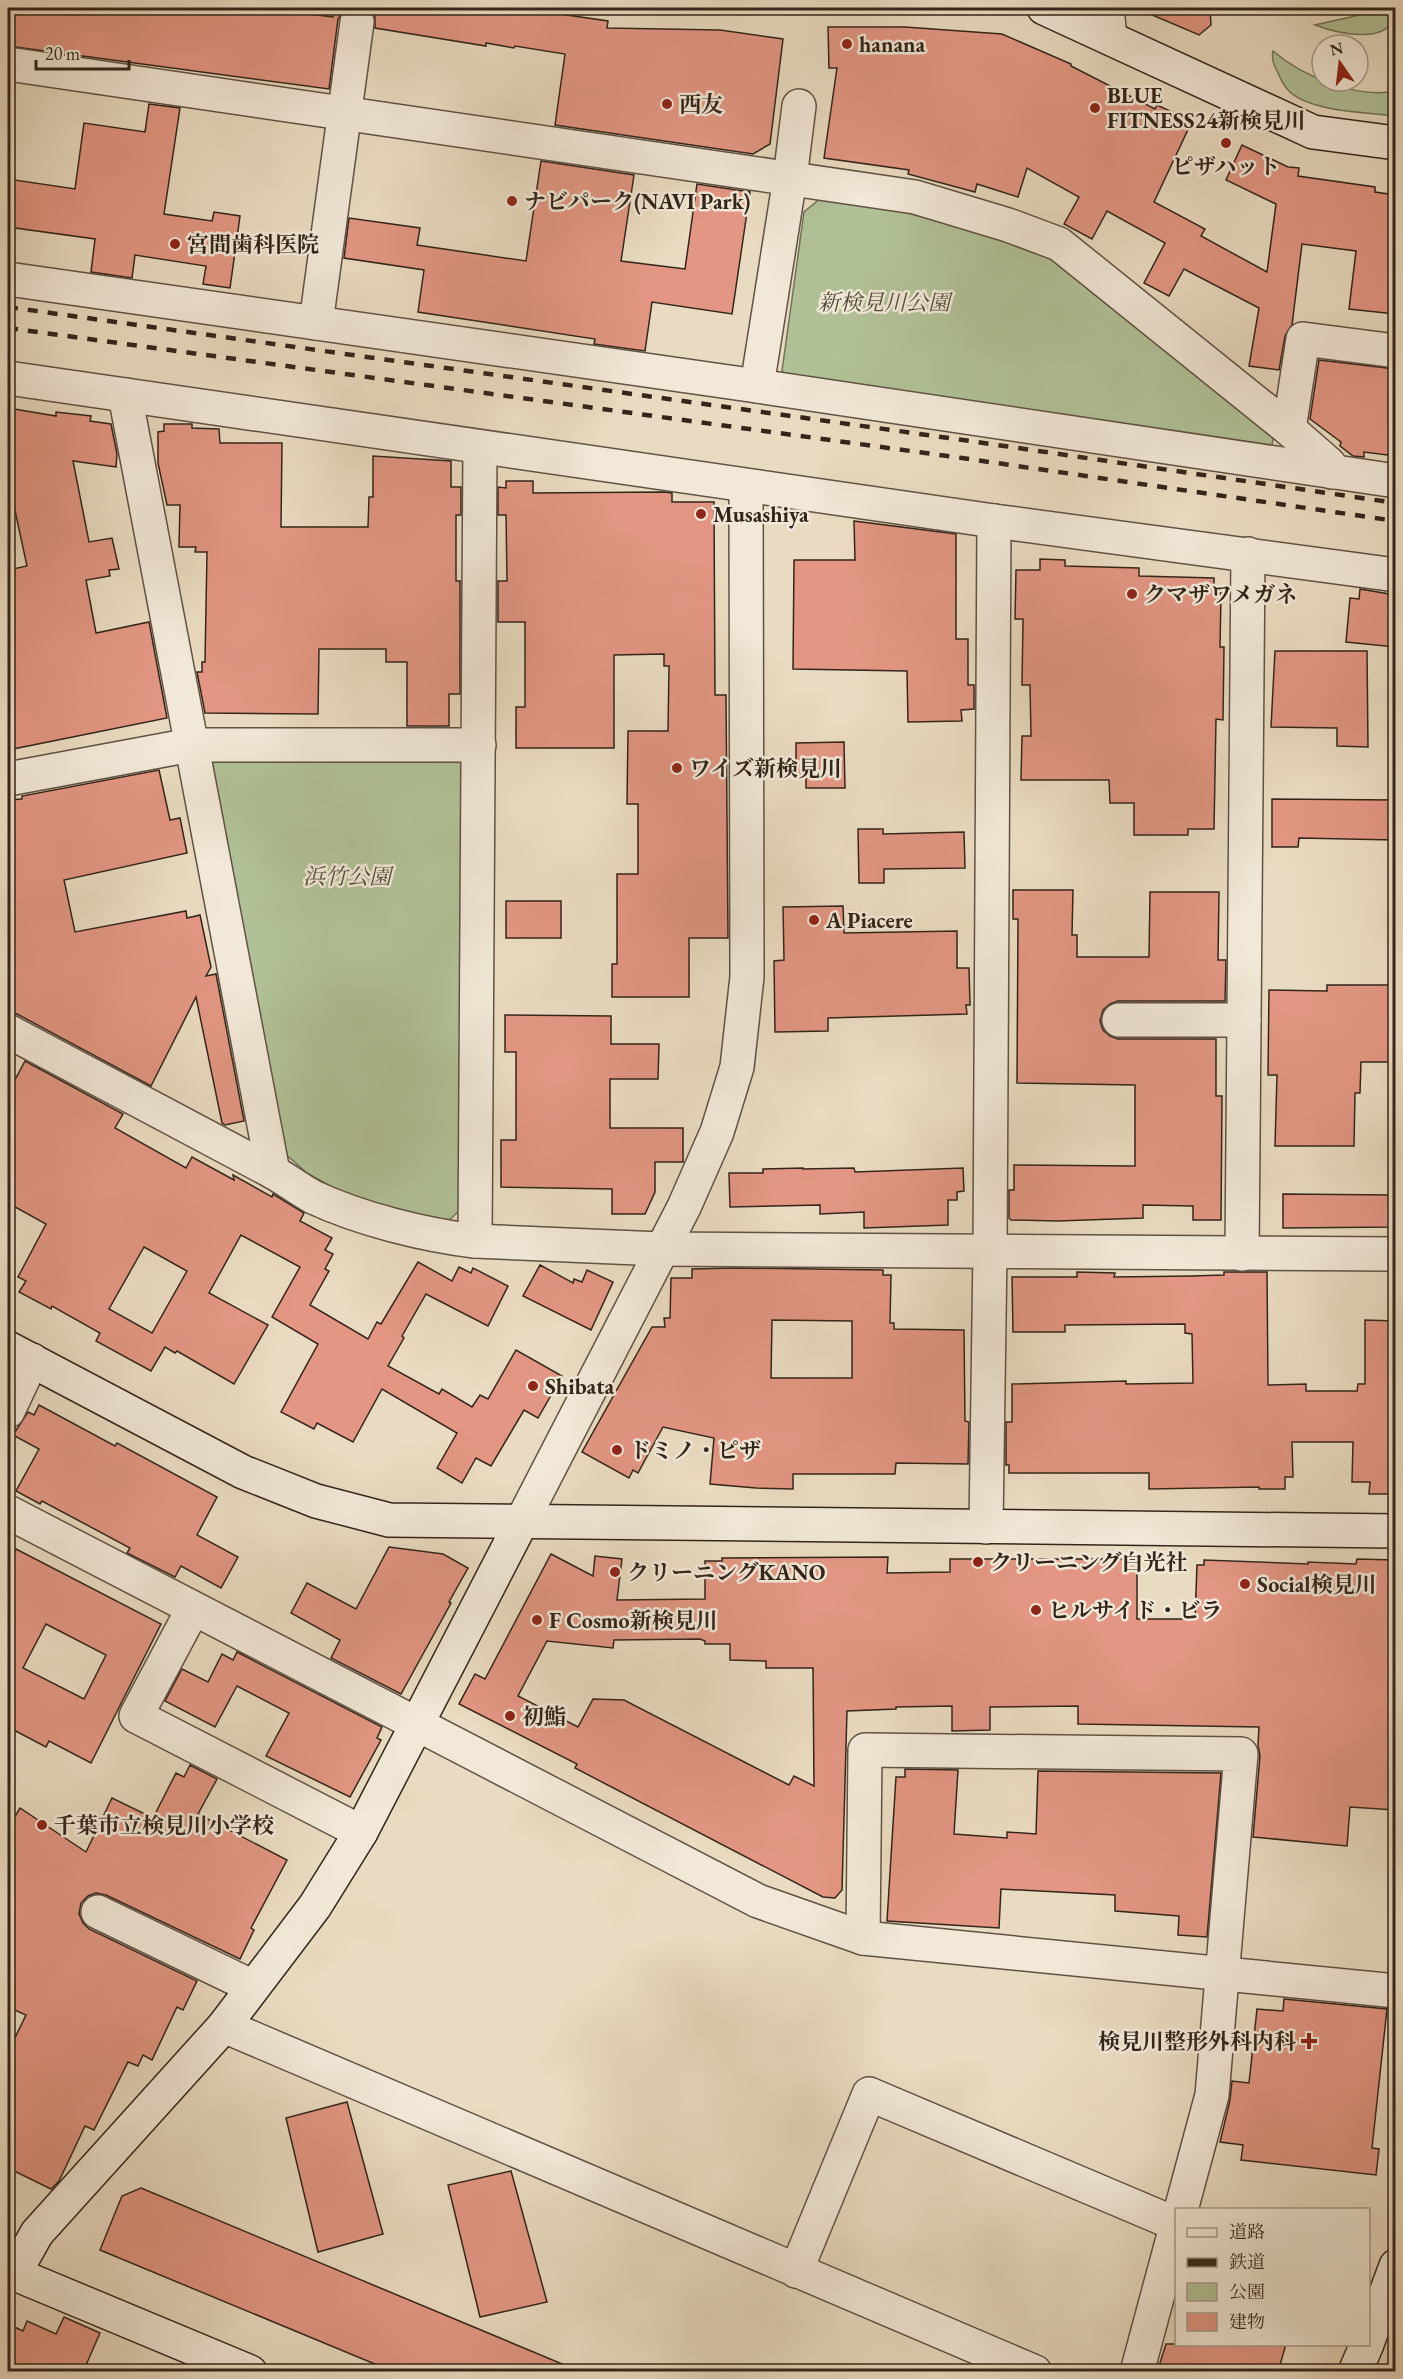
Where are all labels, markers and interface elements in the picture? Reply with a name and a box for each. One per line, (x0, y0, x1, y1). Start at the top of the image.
place label: hanana (859, 30, 925, 59)
scale bar (36, 33, 129, 71)
north arrow (1310, 33, 1370, 93)
marker: hanana (840, 37, 854, 51)
text: N (1328, 37, 1345, 61)
text: 20 m (45, 42, 80, 65)
place label: BLUE FITNESS24新検見川 (1107, 81, 1306, 135)
place label: 西友 (679, 90, 723, 119)
marker: 西友 (660, 97, 674, 111)
marker: BLUE FITNESS24新検見川 (1088, 101, 1102, 115)
marker: ピザハット (1219, 136, 1233, 150)
place label: ピザハット (1172, 152, 1280, 181)
place label: ナビパーク(NAVI Park) (524, 187, 750, 216)
marker: ナビパーク(NAVI Park) (505, 194, 519, 208)
place label: 宮間歯科医院 (187, 230, 319, 259)
marker: 宮間歯科医院 (168, 237, 182, 251)
park label: 新検見川公園 (818, 288, 953, 317)
place label: Musashiya (713, 500, 809, 529)
marker: Musashiya (694, 507, 708, 521)
place label: クマザワメガネ (1144, 580, 1297, 609)
marker: クマザワメガネ (1125, 587, 1139, 601)
place label: ワイズ新検見川 (689, 754, 842, 783)
marker: ワイズ新検見川 (670, 761, 684, 775)
park label: 浜竹公園 (303, 862, 394, 891)
place label: A Piacere (825, 906, 913, 935)
marker: A Piacere (807, 913, 821, 927)
place label: Shibata (545, 1372, 614, 1401)
marker: Shibata (526, 1379, 540, 1393)
place label: ドミノ・ピザ (629, 1436, 761, 1465)
marker: ドミノ・ピザ (610, 1443, 624, 1457)
place label: クリーニング白光社 (990, 1548, 1188, 1577)
marker: クリーニング白光社 (971, 1555, 985, 1569)
place label: クリーニングKANO (627, 1558, 826, 1587)
marker: クリーニングKANO (608, 1565, 622, 1579)
place label: Social検見川 (1257, 1570, 1377, 1599)
marker: Social検見川 (1238, 1577, 1252, 1591)
place label: ヒルサイド・ビラ (1048, 1596, 1222, 1625)
marker: ヒルサイド・ビラ (1029, 1603, 1043, 1617)
place label: F Cosmo新検見川 (549, 1606, 718, 1635)
marker: F Cosmo新検見川 (530, 1613, 544, 1627)
place label: 初鮨 (522, 1702, 566, 1731)
marker: 初鮨 (503, 1709, 517, 1723)
place label: 千葉市立検見川小学校 (54, 1811, 274, 1840)
marker: 千葉市立検見川小学校 (35, 1818, 49, 1832)
place label: 検見川整形外科内科 (1098, 2027, 1296, 2056)
marker: 検見川整形外科内科 (1300, 2032, 1318, 2050)
legend (1175, 2208, 1370, 2346)
text: 道路 (1229, 2220, 1265, 2243)
text: 鉄道 (1229, 2250, 1265, 2273)
text: 公園 (1229, 2280, 1265, 2303)
text: 建物 (1229, 2310, 1265, 2333)

